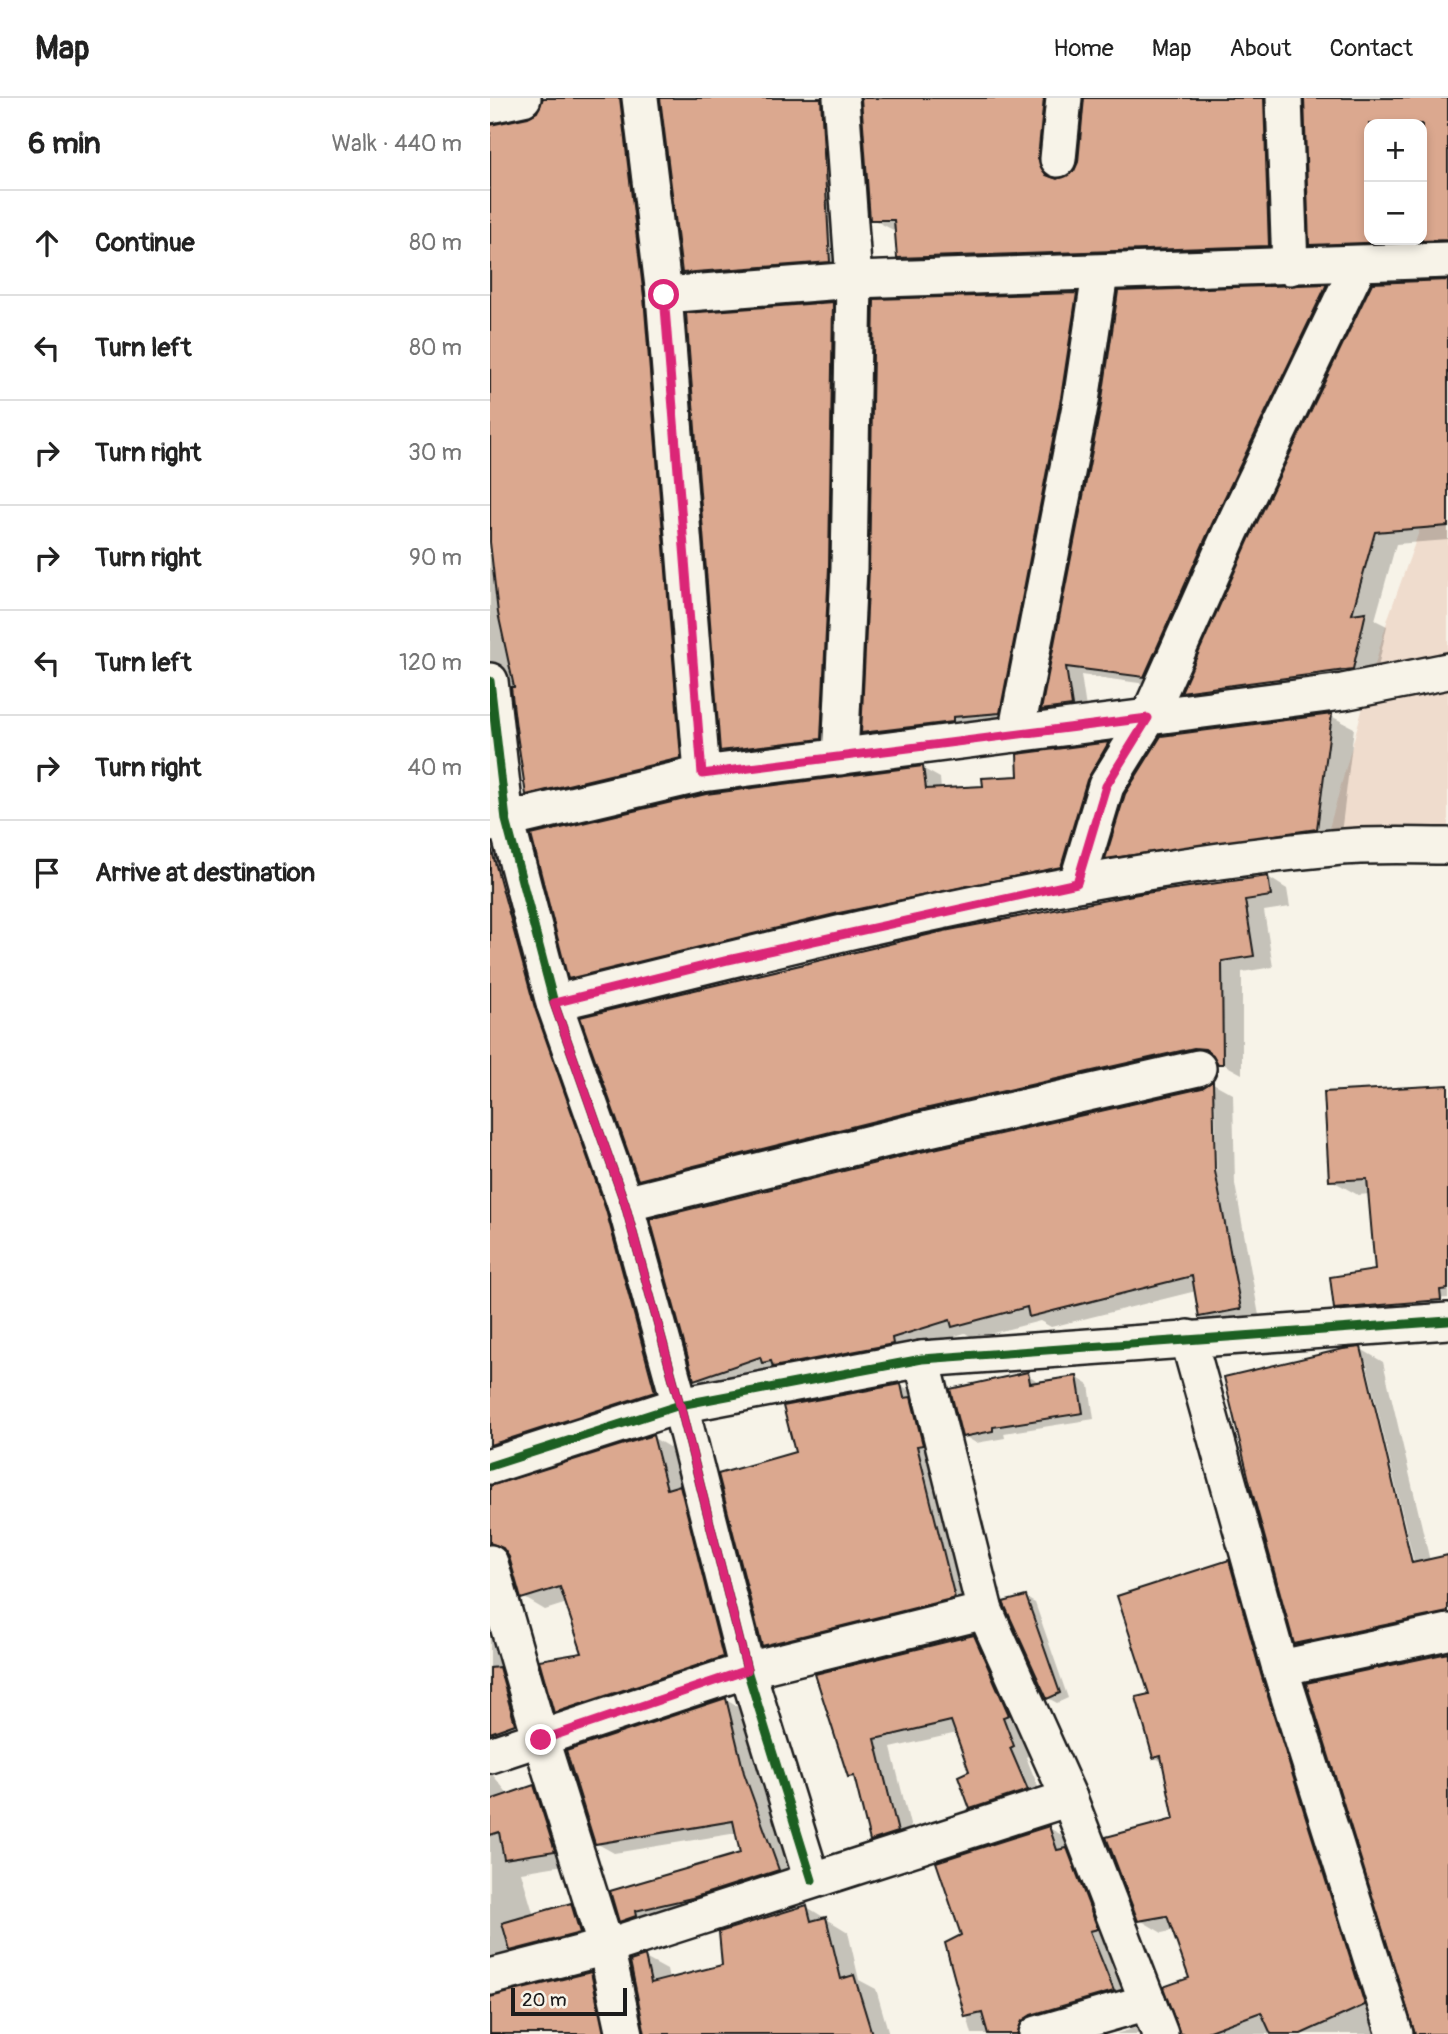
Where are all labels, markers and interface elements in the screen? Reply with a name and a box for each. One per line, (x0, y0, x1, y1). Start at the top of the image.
text: Map (35, 28, 90, 69)
text: Home (1053, 34, 1114, 63)
text: Map (1152, 34, 1192, 63)
text: About (1230, 34, 1292, 63)
text: Contact (1330, 34, 1413, 63)
map controls (1364, 119, 1427, 245)
button: + (1364, 119, 1427, 182)
text: 6 min (28, 125, 101, 162)
text: Walk · 440 m (331, 129, 462, 158)
button: − (1364, 182, 1427, 245)
icon: ahead (28, 224, 66, 262)
text: Continue (95, 227, 195, 259)
text: 80 m (409, 228, 462, 257)
route start (648, 279, 679, 310)
icon: left (28, 329, 66, 367)
text: Turn left (95, 332, 191, 364)
text: 80 m (409, 333, 462, 362)
icon: right (28, 434, 66, 472)
text: Turn right (95, 437, 201, 469)
text: 30 m (408, 438, 462, 467)
icon: right (28, 539, 66, 577)
text: Turn right (95, 542, 201, 574)
text: 90 m (409, 543, 462, 572)
icon: left (28, 644, 66, 682)
text: Turn left (95, 647, 191, 679)
text: 120 m (399, 648, 462, 677)
icon: right (28, 749, 66, 787)
text: Turn right (95, 752, 201, 784)
text: 40 m (408, 753, 462, 782)
icon: arrive (28, 854, 66, 892)
text: Arrive at destination (95, 857, 315, 889)
route end (525, 1724, 556, 1755)
scale bar (511, 1985, 626, 2017)
text: 20 m (522, 1988, 567, 2012)

